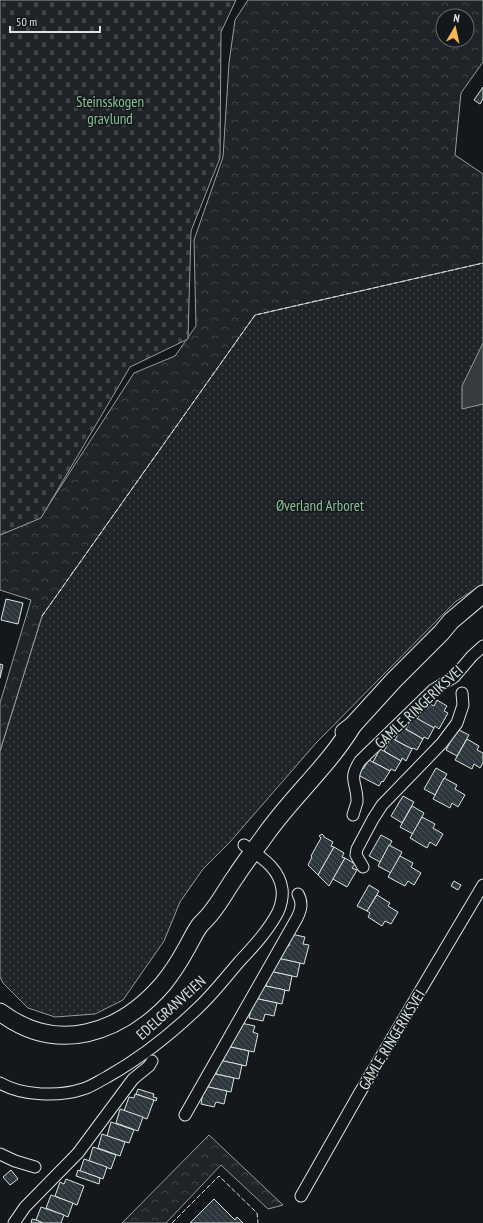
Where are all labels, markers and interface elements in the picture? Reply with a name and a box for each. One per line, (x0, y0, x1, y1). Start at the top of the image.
scale bar (10, 8, 100, 34)
north arrow (435, 8, 475, 48)
text: N (453, 11, 461, 26)
text: 50 m (16, 14, 37, 29)
park label: Steinsskogen gravlund (76, 92, 144, 128)
park label: Øverland Arboret (276, 496, 364, 515)
street label: GAMLE RINGERIKSVEI (371, 661, 467, 752)
street label: EDELGRANVEIEN (132, 971, 209, 1044)
street label: GAMLE RINGERIKSVEI (354, 986, 429, 1093)

